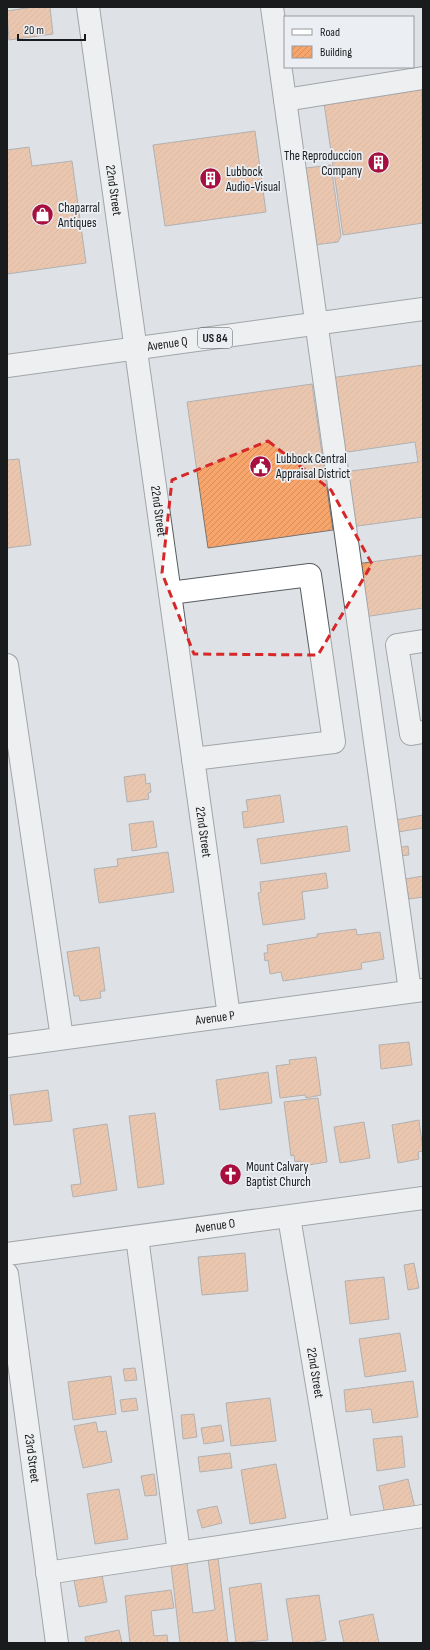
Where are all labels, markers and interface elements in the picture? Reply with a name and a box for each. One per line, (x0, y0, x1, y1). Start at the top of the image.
scale bar (18, 16, 85, 42)
legend (284, 16, 414, 68)
text: 20 m (24, 23, 44, 38)
text: Road (320, 25, 340, 40)
text: Building (320, 45, 352, 60)
place label: The Reproduccion Company (284, 148, 362, 179)
building icon: The Reproduccion Company (365, 150, 391, 176)
street label: 22nd Street (102, 164, 125, 217)
place label: Lubbock Audio-Visual (225, 164, 280, 195)
building icon: Lubbock Audio-Visual (197, 166, 223, 192)
place label: Chaparral Antiques (57, 200, 100, 231)
shop icon: Chaparral Antiques (30, 202, 56, 228)
road number: US 84 (198, 328, 232, 348)
street label: Avenue Q (145, 333, 189, 355)
place label: Lubbock Central Appraisal District (275, 451, 350, 482)
public building icon: Lubbock Central Appraisal District (247, 453, 273, 479)
street label: 22nd Street (147, 485, 170, 538)
street label: 22nd Street (192, 805, 215, 859)
street label: Avenue P (194, 1007, 236, 1029)
place label: Mount Calvary Baptist Church (246, 1159, 311, 1190)
church icon: Mount Calvary Baptist Church (217, 1161, 243, 1187)
street label: Avenue O (193, 1215, 236, 1237)
street label: 22nd Street (303, 1346, 327, 1399)
street label: 23rd Street (21, 1433, 43, 1484)

